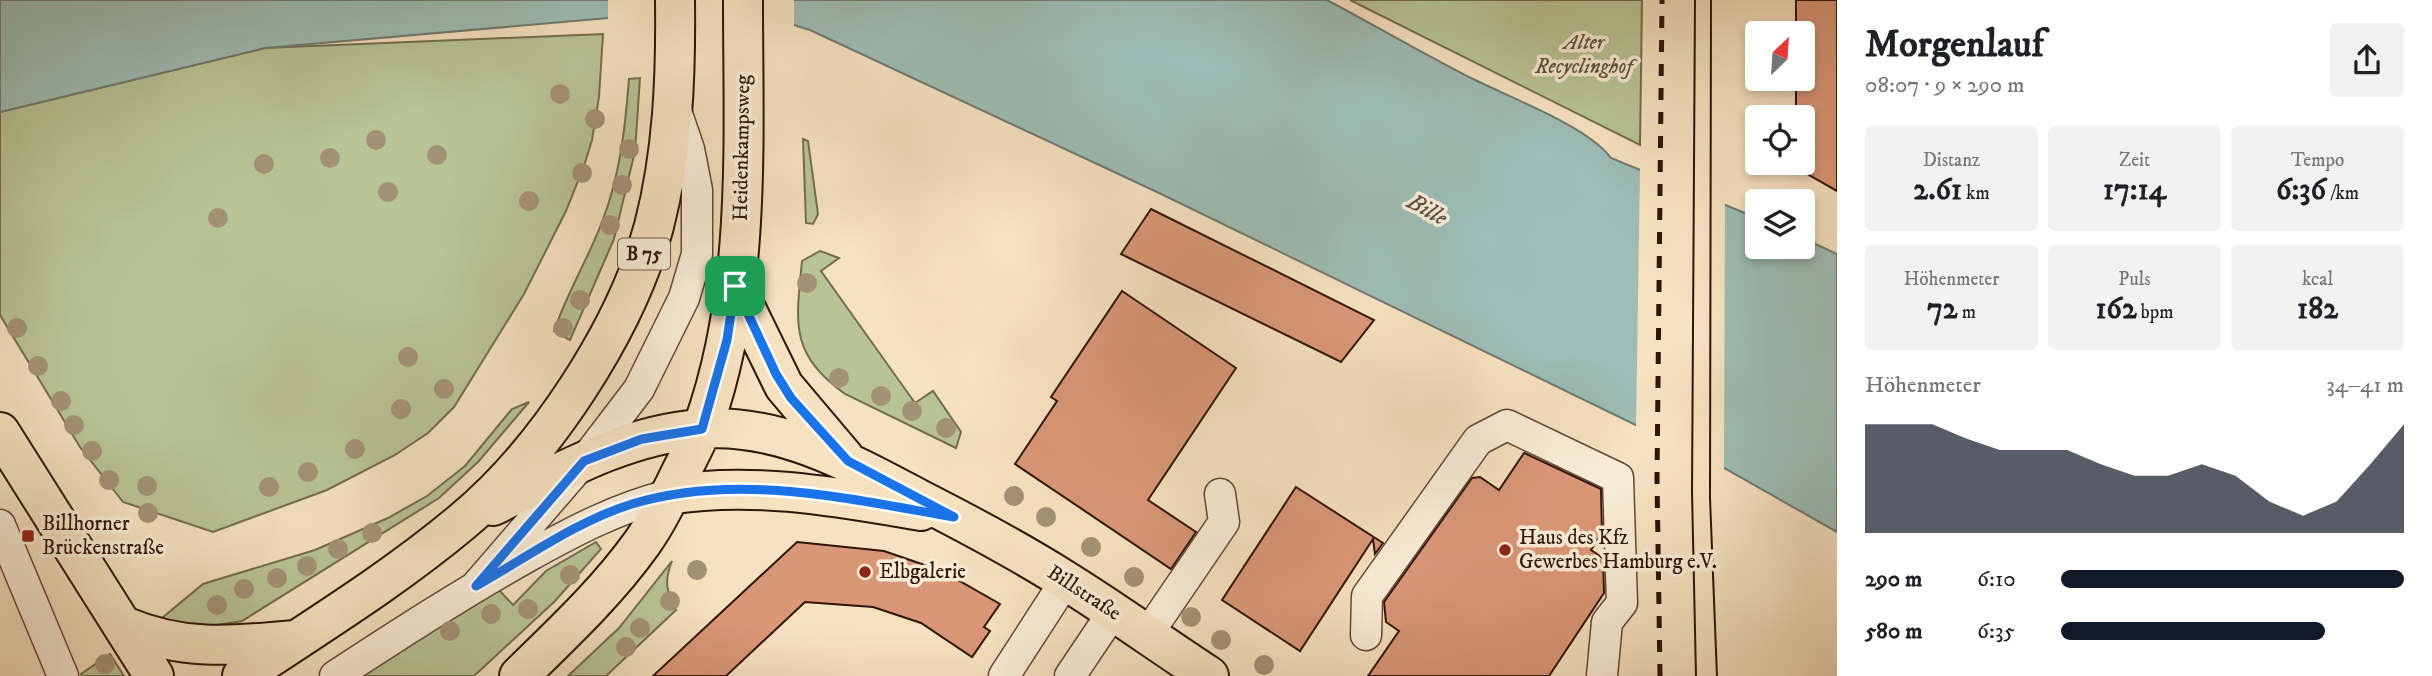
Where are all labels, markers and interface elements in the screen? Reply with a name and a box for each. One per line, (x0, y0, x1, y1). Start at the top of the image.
north arrow (1745, 21, 1815, 91)
map controls (1745, 21, 1815, 259)
text: Morgenlauf (1865, 21, 2044, 69)
button: share (2330, 23, 2404, 97)
park label: Alter Recyclinghof (1534, 30, 1638, 80)
text: 08:07 · 9 × 290 m (1865, 71, 2024, 100)
street label: Heidenkampsweg (728, 74, 756, 221)
button: locate (1745, 105, 1815, 175)
text: Distanz (1923, 149, 1980, 172)
text: Zeit (2119, 149, 2150, 172)
text: Tempo (2291, 149, 2344, 172)
text: 2.61 (1913, 172, 1962, 209)
text: 17:14 (2103, 172, 2166, 209)
text: 6:36 (2276, 172, 2326, 209)
text: km (1962, 182, 1990, 205)
text: /km (2326, 182, 2359, 205)
water label: Bille (1401, 187, 1453, 233)
button: layers (1745, 189, 1815, 259)
road number: B 75 (618, 238, 670, 270)
pin (705, 256, 765, 316)
icon: arrive (716, 267, 754, 305)
text: Höhenmeter (1904, 268, 1999, 291)
text: Puls (2118, 268, 2151, 291)
text: kcal (2302, 268, 2333, 291)
text: 72 (1927, 291, 1958, 328)
text: 162 (2095, 291, 2137, 328)
text: 182 (2297, 291, 2338, 328)
text: m (1958, 301, 1976, 324)
text: bpm (2137, 301, 2174, 324)
text: Höhenmeter (1865, 371, 1981, 400)
text: 34–41 m (2326, 371, 2404, 400)
place label: Billhorner Brückenstraße (42, 511, 164, 561)
place label: Haus des Kfz Gewerbes Hamburg e.V. (1519, 525, 1717, 575)
marker: Billhorner Brückenstraße (20, 528, 36, 544)
marker: Haus des Kfz Gewerbes Hamburg e.V. (1497, 542, 1513, 558)
place label: Elbgalerie (879, 559, 966, 585)
street label: Billstraße (1042, 559, 1126, 627)
marker: Elbgalerie (857, 564, 873, 580)
text: 290 m (1865, 565, 1922, 594)
text: 6:10 (1977, 565, 2016, 594)
text: 580 m (1865, 617, 1922, 646)
text: 6:35 (1977, 617, 2015, 646)

